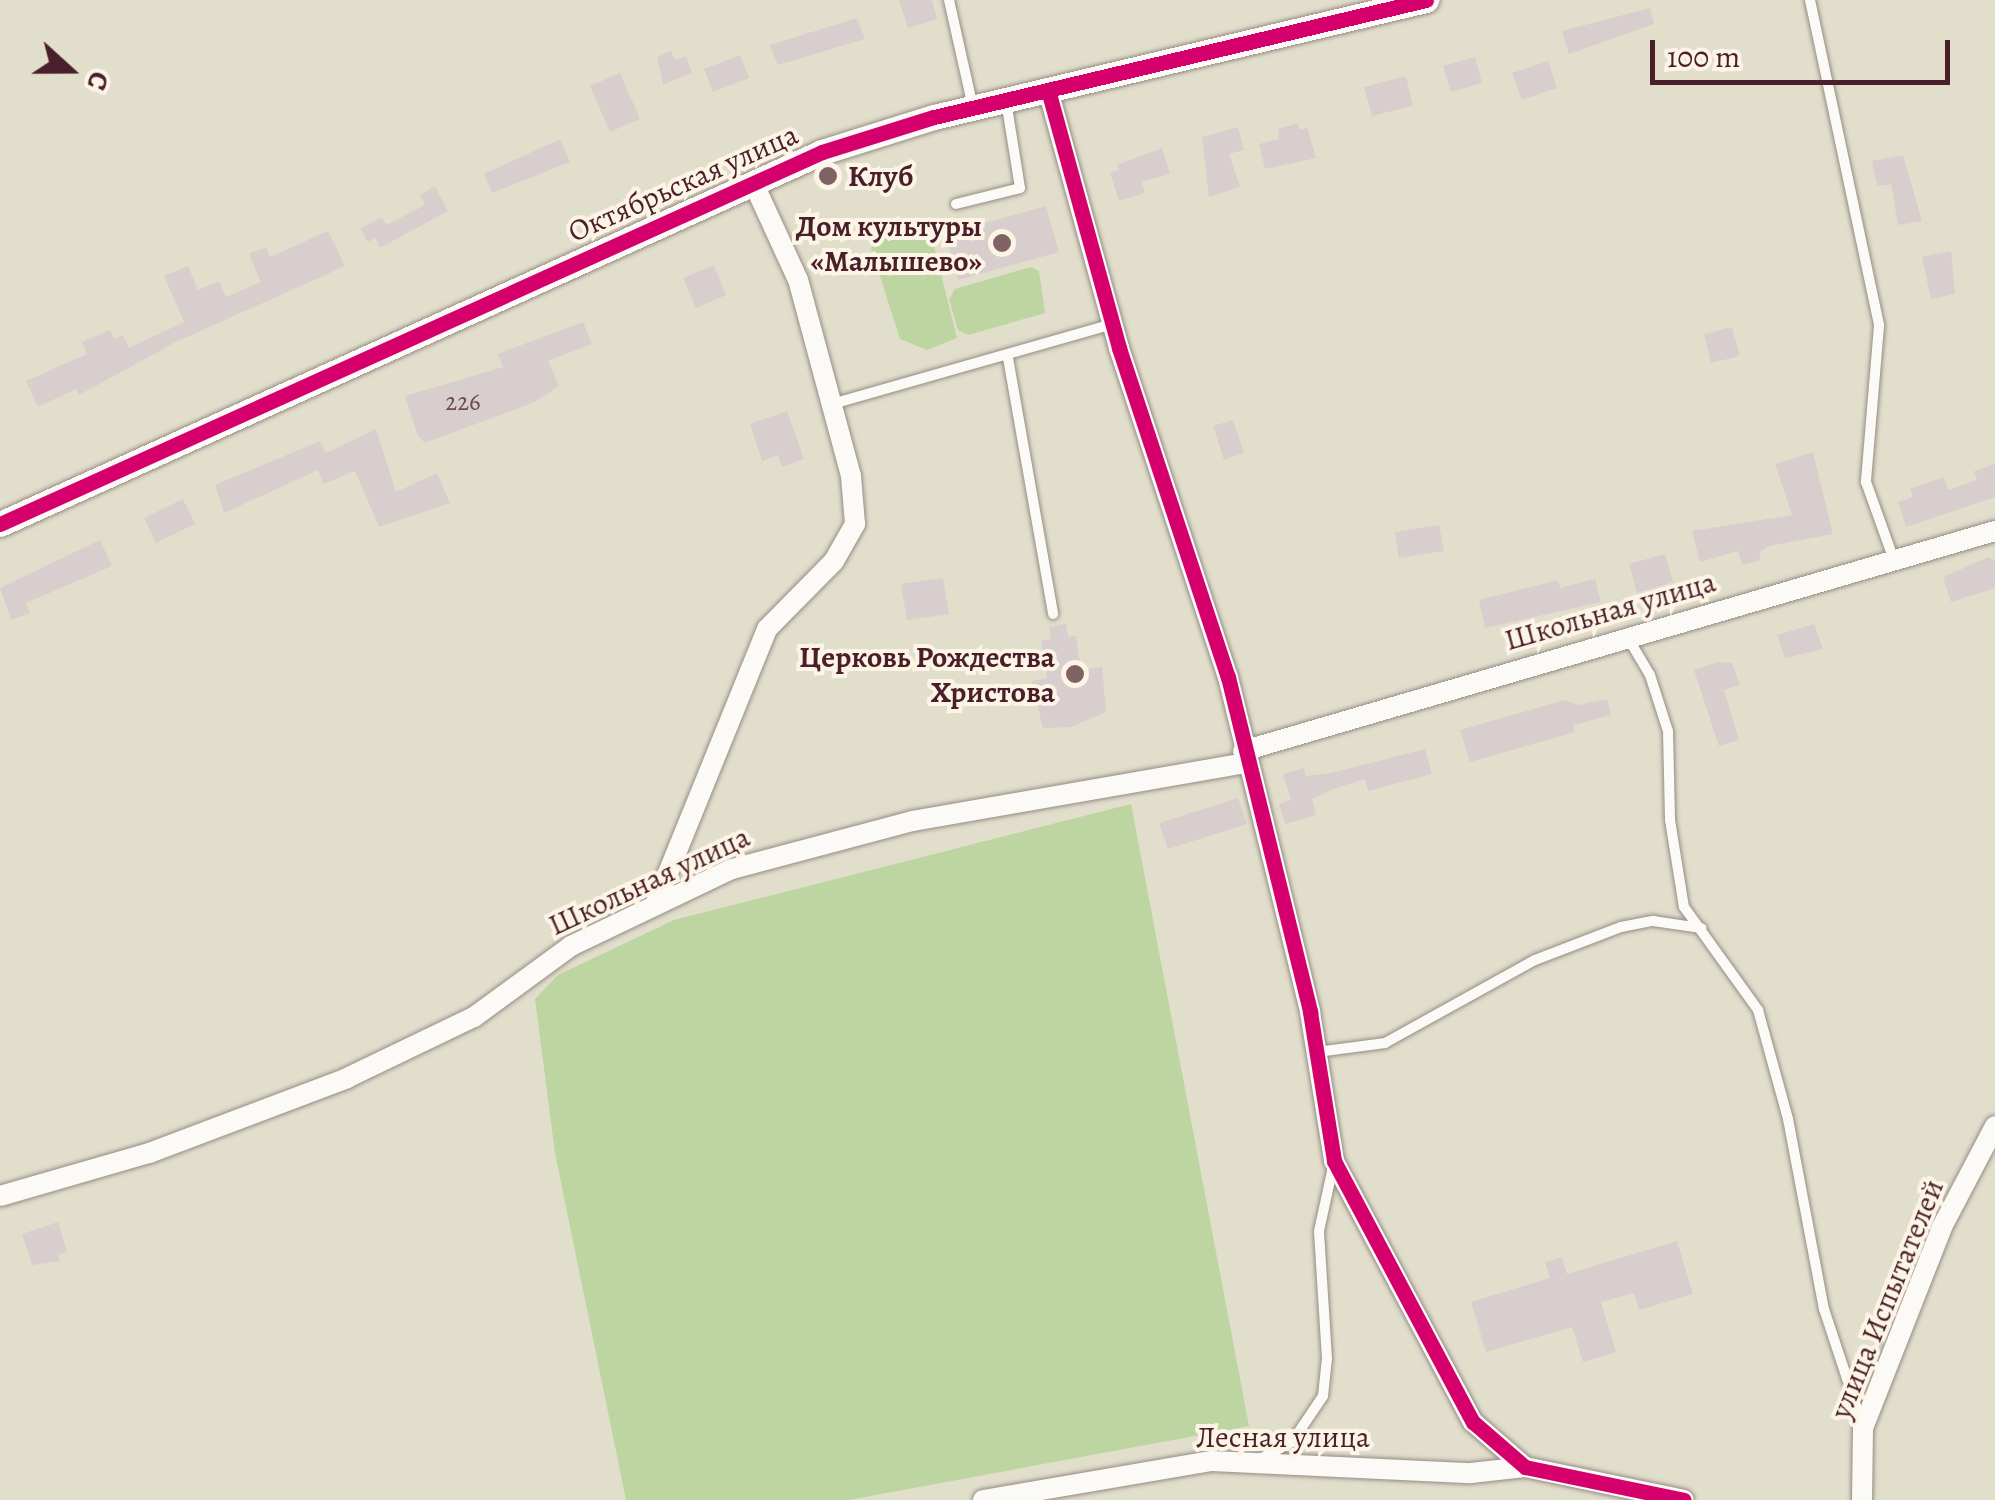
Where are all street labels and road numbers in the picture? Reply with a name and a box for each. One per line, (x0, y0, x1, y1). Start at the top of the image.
street label: Октябрьская улица (563, 116, 803, 250)
street label: Школьная улица (1500, 564, 1720, 658)
street label: Школьная улица (543, 819, 755, 943)
street label: улица Испытателей (1823, 1174, 1951, 1424)
street label: Лесная улица (1196, 1419, 1370, 1455)

